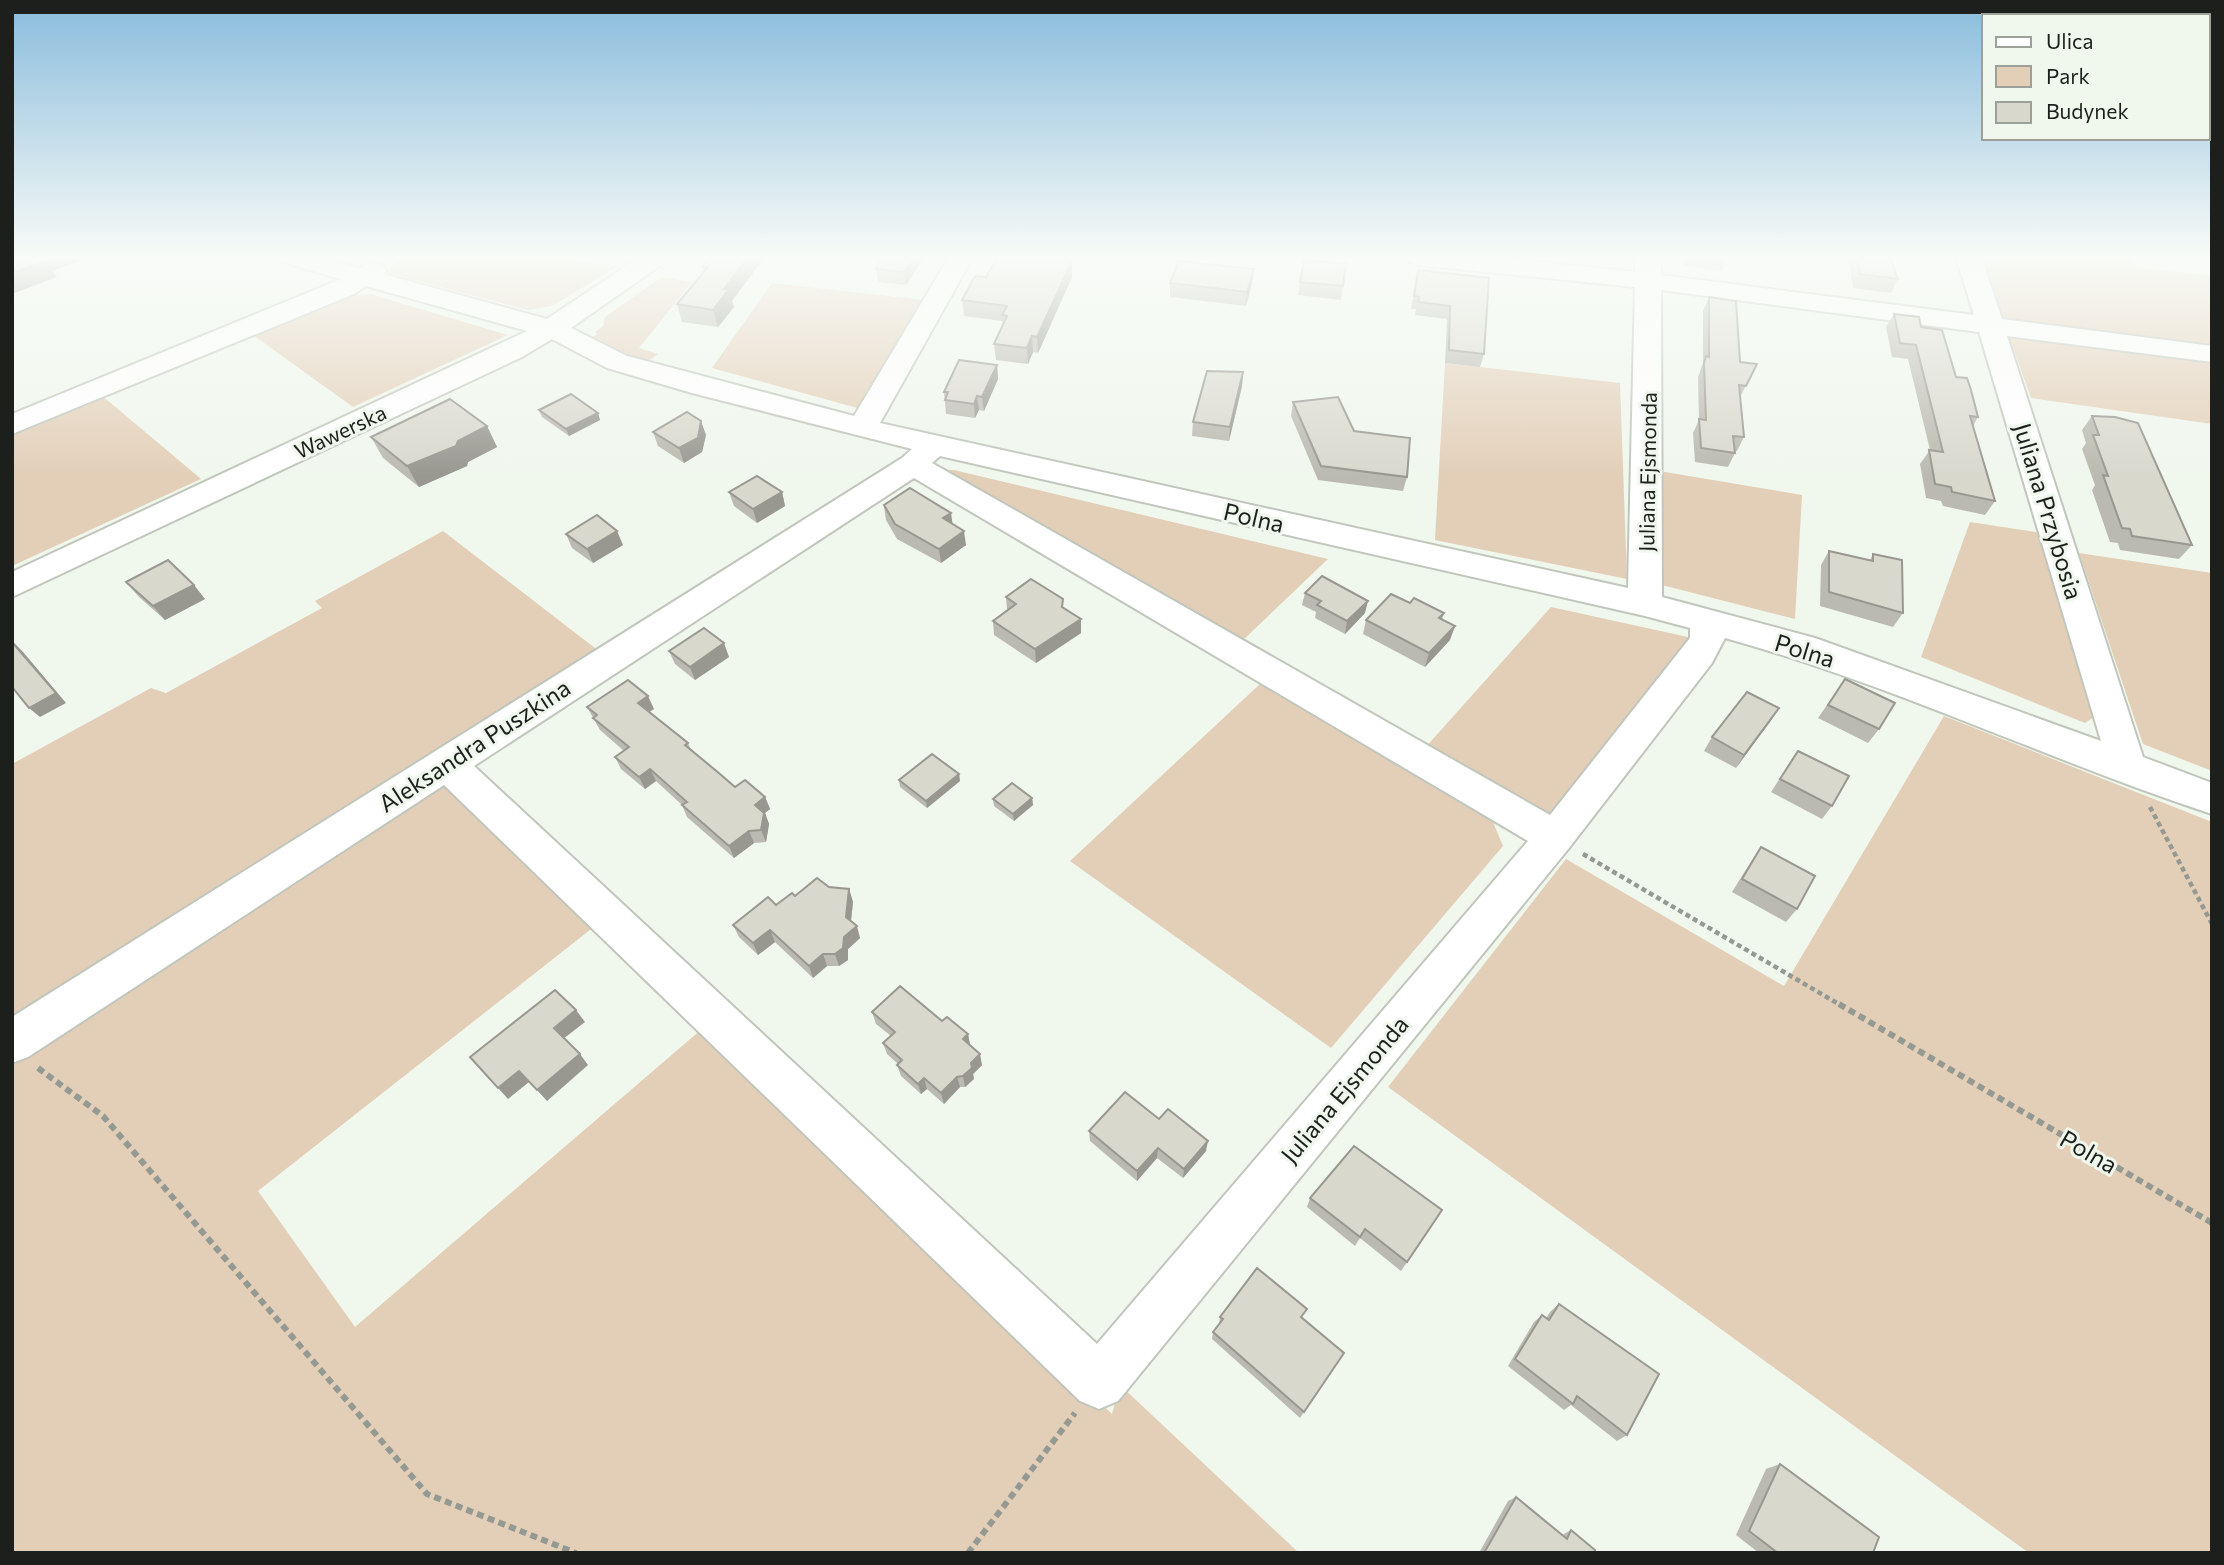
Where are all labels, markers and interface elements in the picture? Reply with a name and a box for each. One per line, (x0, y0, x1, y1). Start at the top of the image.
legend (1982, 14, 2210, 140)
text: Ulica (2046, 28, 2093, 53)
text: Park (2046, 63, 2090, 88)
text: Budynek (2046, 98, 2129, 123)
street label: Juliana Ejsmonda (1633, 392, 1661, 552)
street label: Wawerska (290, 399, 390, 463)
street label: Juliana Przybosia (2008, 419, 2090, 603)
street label: Polna (1221, 496, 1287, 538)
street label: Polna (1771, 627, 1839, 673)
street label: Aleksandra Puszkina (373, 672, 575, 818)
street label: Juliana Ejsmonda (1274, 1010, 1414, 1168)
street label: Polna (2055, 1123, 2123, 1179)

